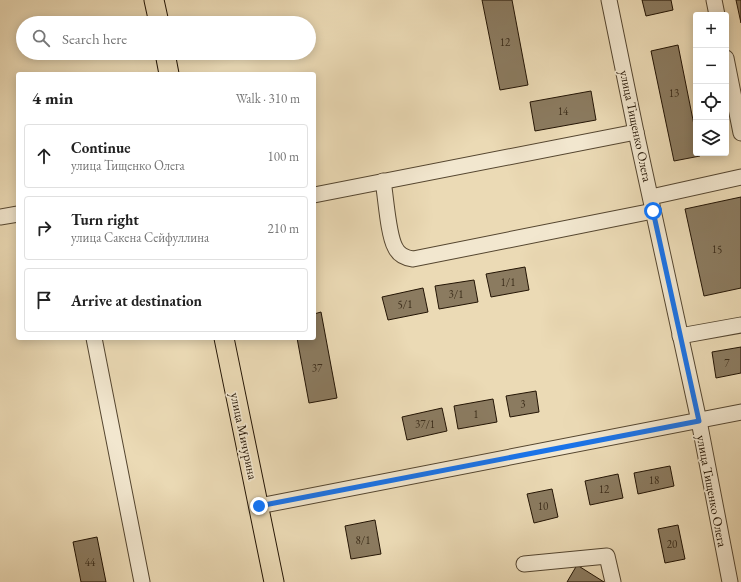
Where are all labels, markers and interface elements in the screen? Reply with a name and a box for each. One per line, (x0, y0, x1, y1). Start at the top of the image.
map controls (693, 12, 729, 156)
button: + (693, 12, 729, 48)
search box (16, 16, 316, 60)
icon: search (30, 27, 52, 49)
text: Search here (62, 29, 127, 48)
house number: 12 (500, 35, 511, 49)
button: − (693, 48, 729, 84)
street label: улица Тищенко Олега (616, 69, 656, 184)
button: locate (693, 84, 729, 120)
house number: 13 (669, 86, 679, 100)
text: 4 min (32, 87, 73, 109)
text: Walk · 310 m (236, 90, 300, 107)
house number: 14 (558, 104, 569, 118)
button: layers (693, 120, 729, 156)
text: Continue (71, 138, 131, 157)
icon: ahead (33, 145, 55, 167)
text: 100 m (268, 148, 299, 165)
text: улица Тищенко Олега (71, 157, 185, 174)
route start (644, 202, 662, 220)
text: Turn right (71, 210, 139, 229)
icon: right (33, 217, 55, 239)
text: 210 m (268, 220, 299, 237)
text: улица Сакена Сейфуллина (71, 229, 209, 246)
house number: 15 (712, 242, 722, 256)
house number: 1/1 (501, 275, 515, 289)
house number: 3/1 (449, 287, 463, 301)
icon: arrive (33, 289, 55, 311)
text: Arrive at destination (71, 291, 202, 310)
house number: 5/1 (398, 297, 412, 311)
house number: 7 (724, 356, 730, 370)
house number: 37 (312, 361, 323, 375)
street label: улица Мичурина (226, 391, 262, 482)
house number: 3 (520, 397, 526, 411)
house number: 1 (473, 407, 479, 421)
house number: 37/1 (415, 417, 435, 431)
street label: улица Тищенко Олега (693, 434, 731, 549)
house number: 18 (649, 473, 659, 487)
house number: 12 (599, 482, 610, 496)
route end (250, 497, 268, 515)
house number: 10 (538, 499, 548, 513)
house number: 8/1 (356, 533, 370, 547)
house number: 20 (667, 537, 677, 551)
house number: 44 (85, 555, 96, 569)

